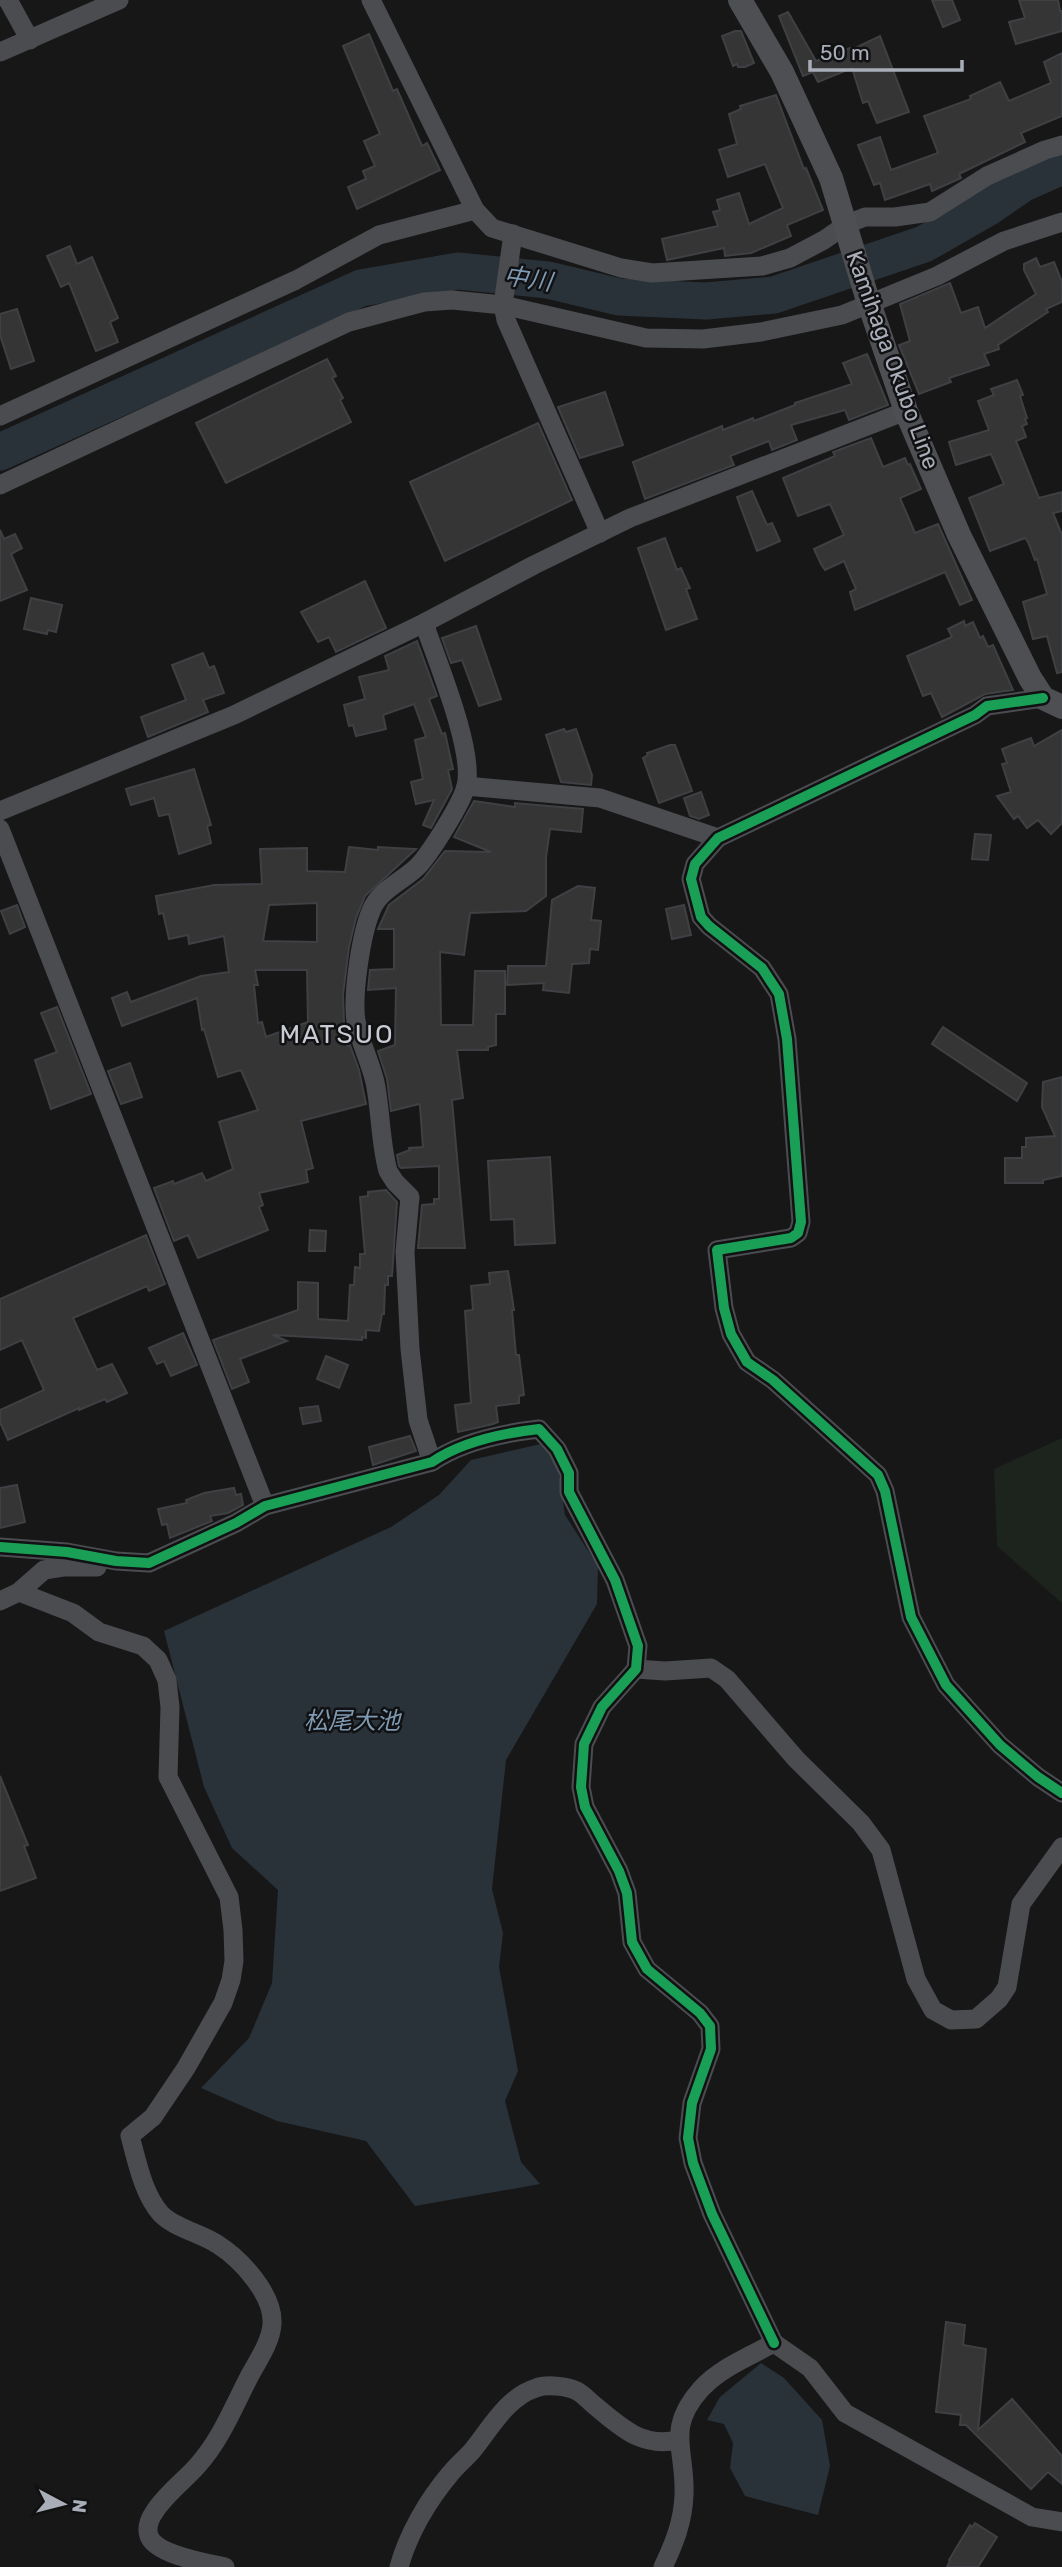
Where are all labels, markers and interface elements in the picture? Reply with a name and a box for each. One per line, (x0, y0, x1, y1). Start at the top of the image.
scale bar (810, 28, 962, 72)
text: 50 m (820, 40, 870, 65)
street label: Kamihaga Okubo Line (840, 247, 946, 473)
water label: 中川 (502, 262, 557, 297)
district label: MATSUO (279, 1019, 395, 1050)
water label: 松尾大池 (304, 1707, 402, 1735)
north arrow (28, 2469, 98, 2539)
text: N (67, 2498, 92, 2514)

